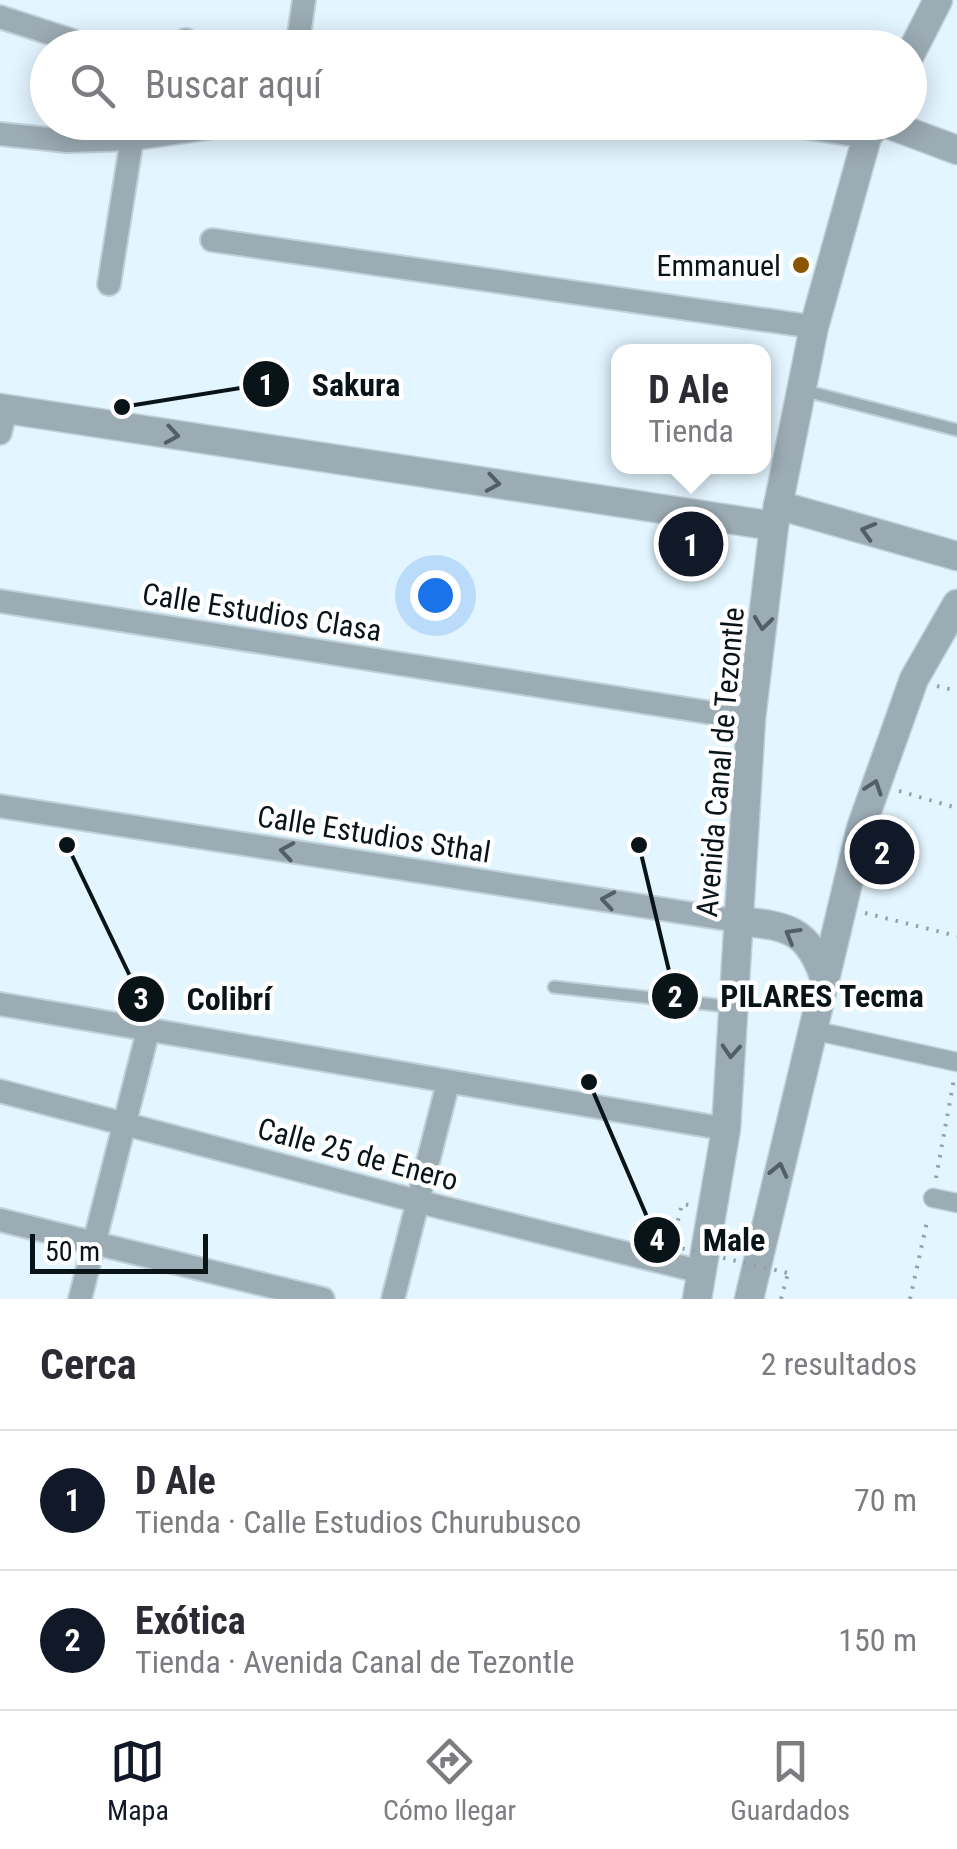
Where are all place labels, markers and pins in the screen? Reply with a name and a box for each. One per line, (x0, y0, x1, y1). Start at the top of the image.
place label: Emmanuel (657, 248, 781, 283)
marker: Emmanuel (790, 254, 812, 276)
callout: Sakura (241, 353, 420, 415)
pin: 1 (658, 506, 724, 582)
pin: 2 (850, 814, 914, 890)
callout: PILARES Tecma (650, 965, 944, 1027)
callout: Colibrí (116, 968, 291, 1030)
callout: Male (632, 1209, 785, 1271)

